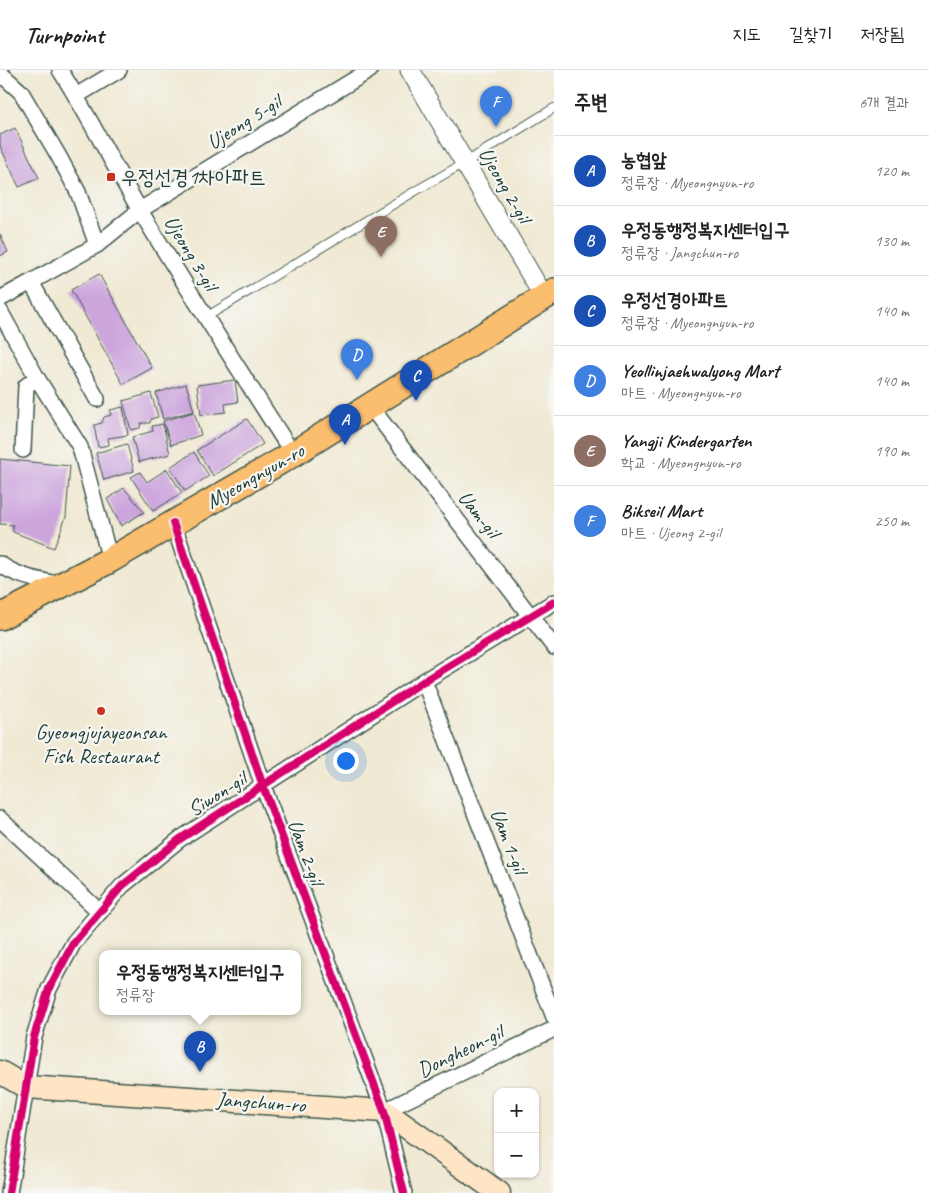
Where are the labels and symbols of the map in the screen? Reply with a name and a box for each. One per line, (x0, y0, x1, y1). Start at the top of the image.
pin: F (480, 86, 512, 127)
street label: Ujeong 5-gil (202, 87, 289, 155)
street label: Ujeong 2-gil (473, 143, 539, 230)
place label: 우정선경1차아파트 (121, 164, 266, 190)
marker: 우정선경1차아파트 (105, 171, 117, 183)
street label: Ujeong 3-gil (159, 211, 225, 298)
pin: E (365, 216, 397, 257)
pin: D (341, 339, 373, 380)
pin: C (400, 360, 432, 401)
pin: A (329, 404, 361, 445)
street label: Myeongnyun-ro (201, 437, 310, 515)
street label: Uam-gil (452, 485, 508, 546)
marker: Gyeongjujayeonsan Fish Restaurant (95, 705, 107, 717)
place label: Gyeongjujayeonsan Fish Restaurant (36, 719, 168, 769)
your location (333, 748, 359, 774)
street label: Siwon-gil (183, 764, 254, 822)
street label: Uam 1-gil (485, 805, 534, 880)
street label: Uam 2-gil (282, 816, 331, 891)
street label: Dongheon-gil (413, 1018, 510, 1083)
pin: B (184, 1031, 216, 1072)
street label: Jangchun-ro (215, 1086, 308, 1118)

